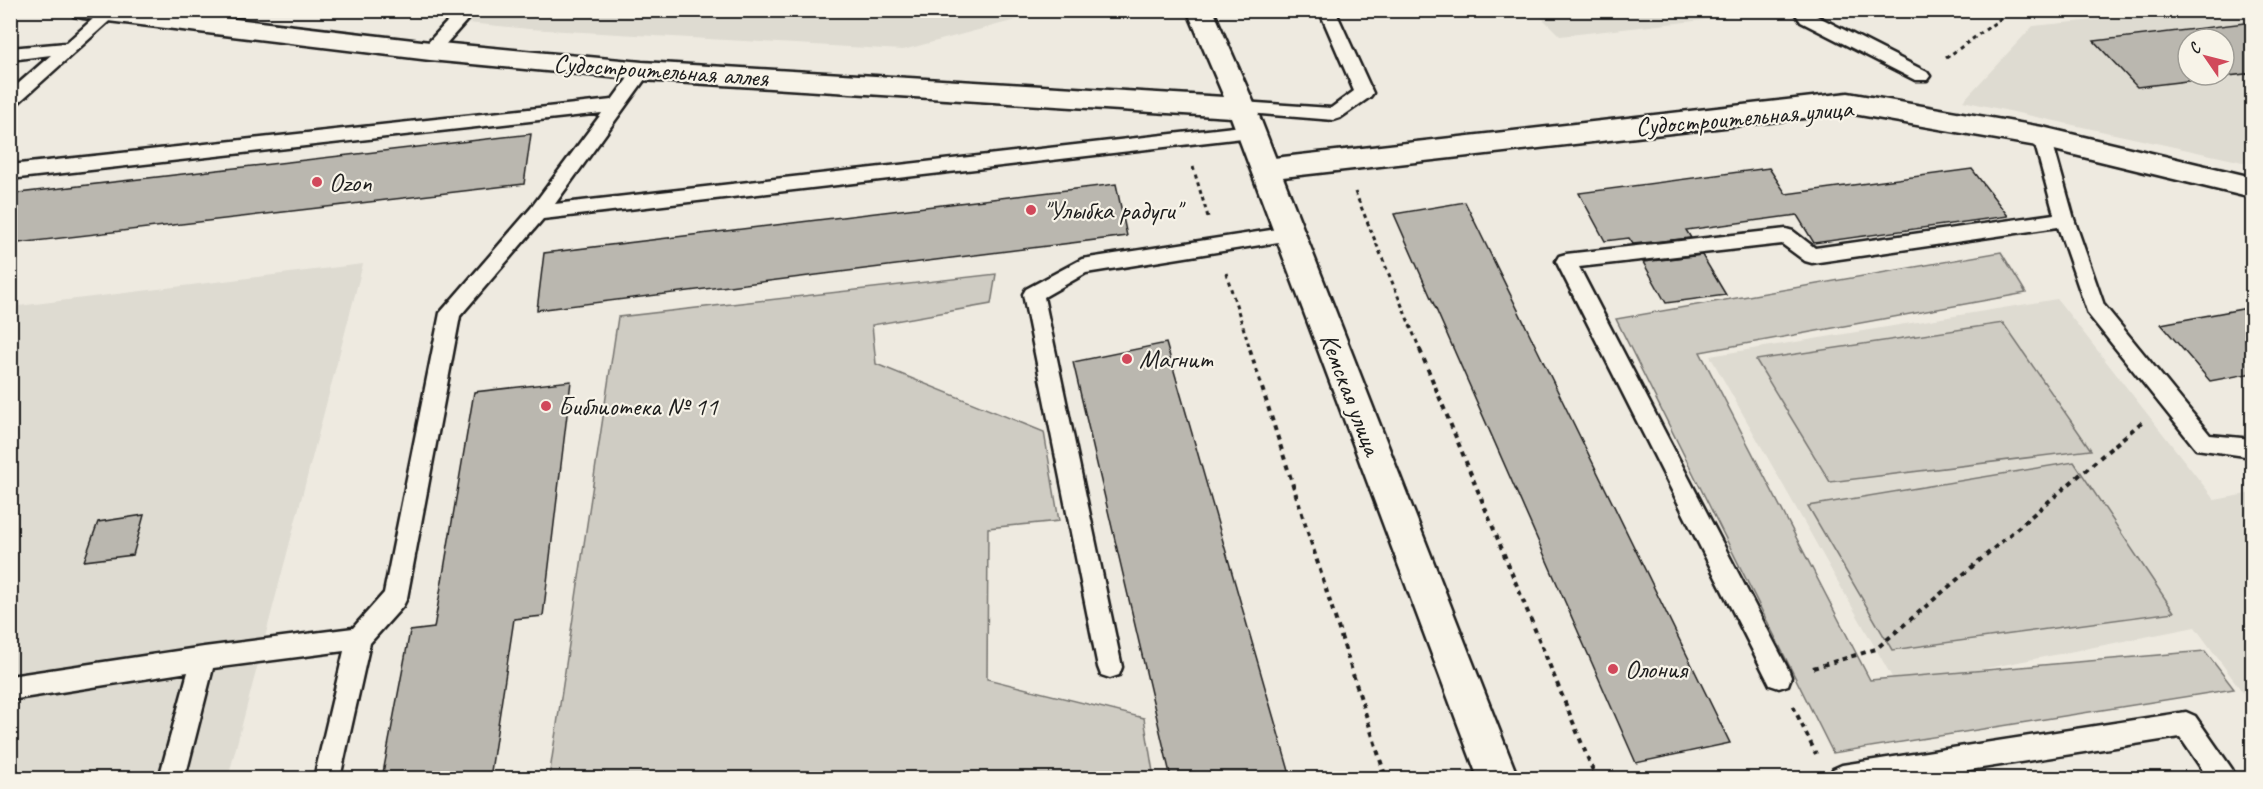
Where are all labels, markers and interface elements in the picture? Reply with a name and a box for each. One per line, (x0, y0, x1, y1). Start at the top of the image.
north arrow (2176, 27, 2236, 87)
text: С (2184, 38, 2206, 58)
street label: Судостроительная аллея (552, 47, 771, 95)
street label: Судостроительная улица (1634, 91, 1856, 143)
place label: Ozon (329, 166, 372, 199)
marker: Ozon (310, 175, 324, 189)
place label: "Улыбка радуги" (1043, 194, 1186, 227)
marker: "Улыбка радуги" (1024, 203, 1038, 217)
street label: Кемская улица (1312, 328, 1390, 462)
place label: Магнит (1139, 343, 1214, 376)
marker: Магнит (1120, 352, 1134, 366)
place label: Библиотека № 11 (558, 390, 719, 423)
marker: Библиотека № 11 (539, 399, 553, 413)
place label: Олония (1625, 653, 1689, 686)
marker: Олония (1606, 662, 1620, 676)

